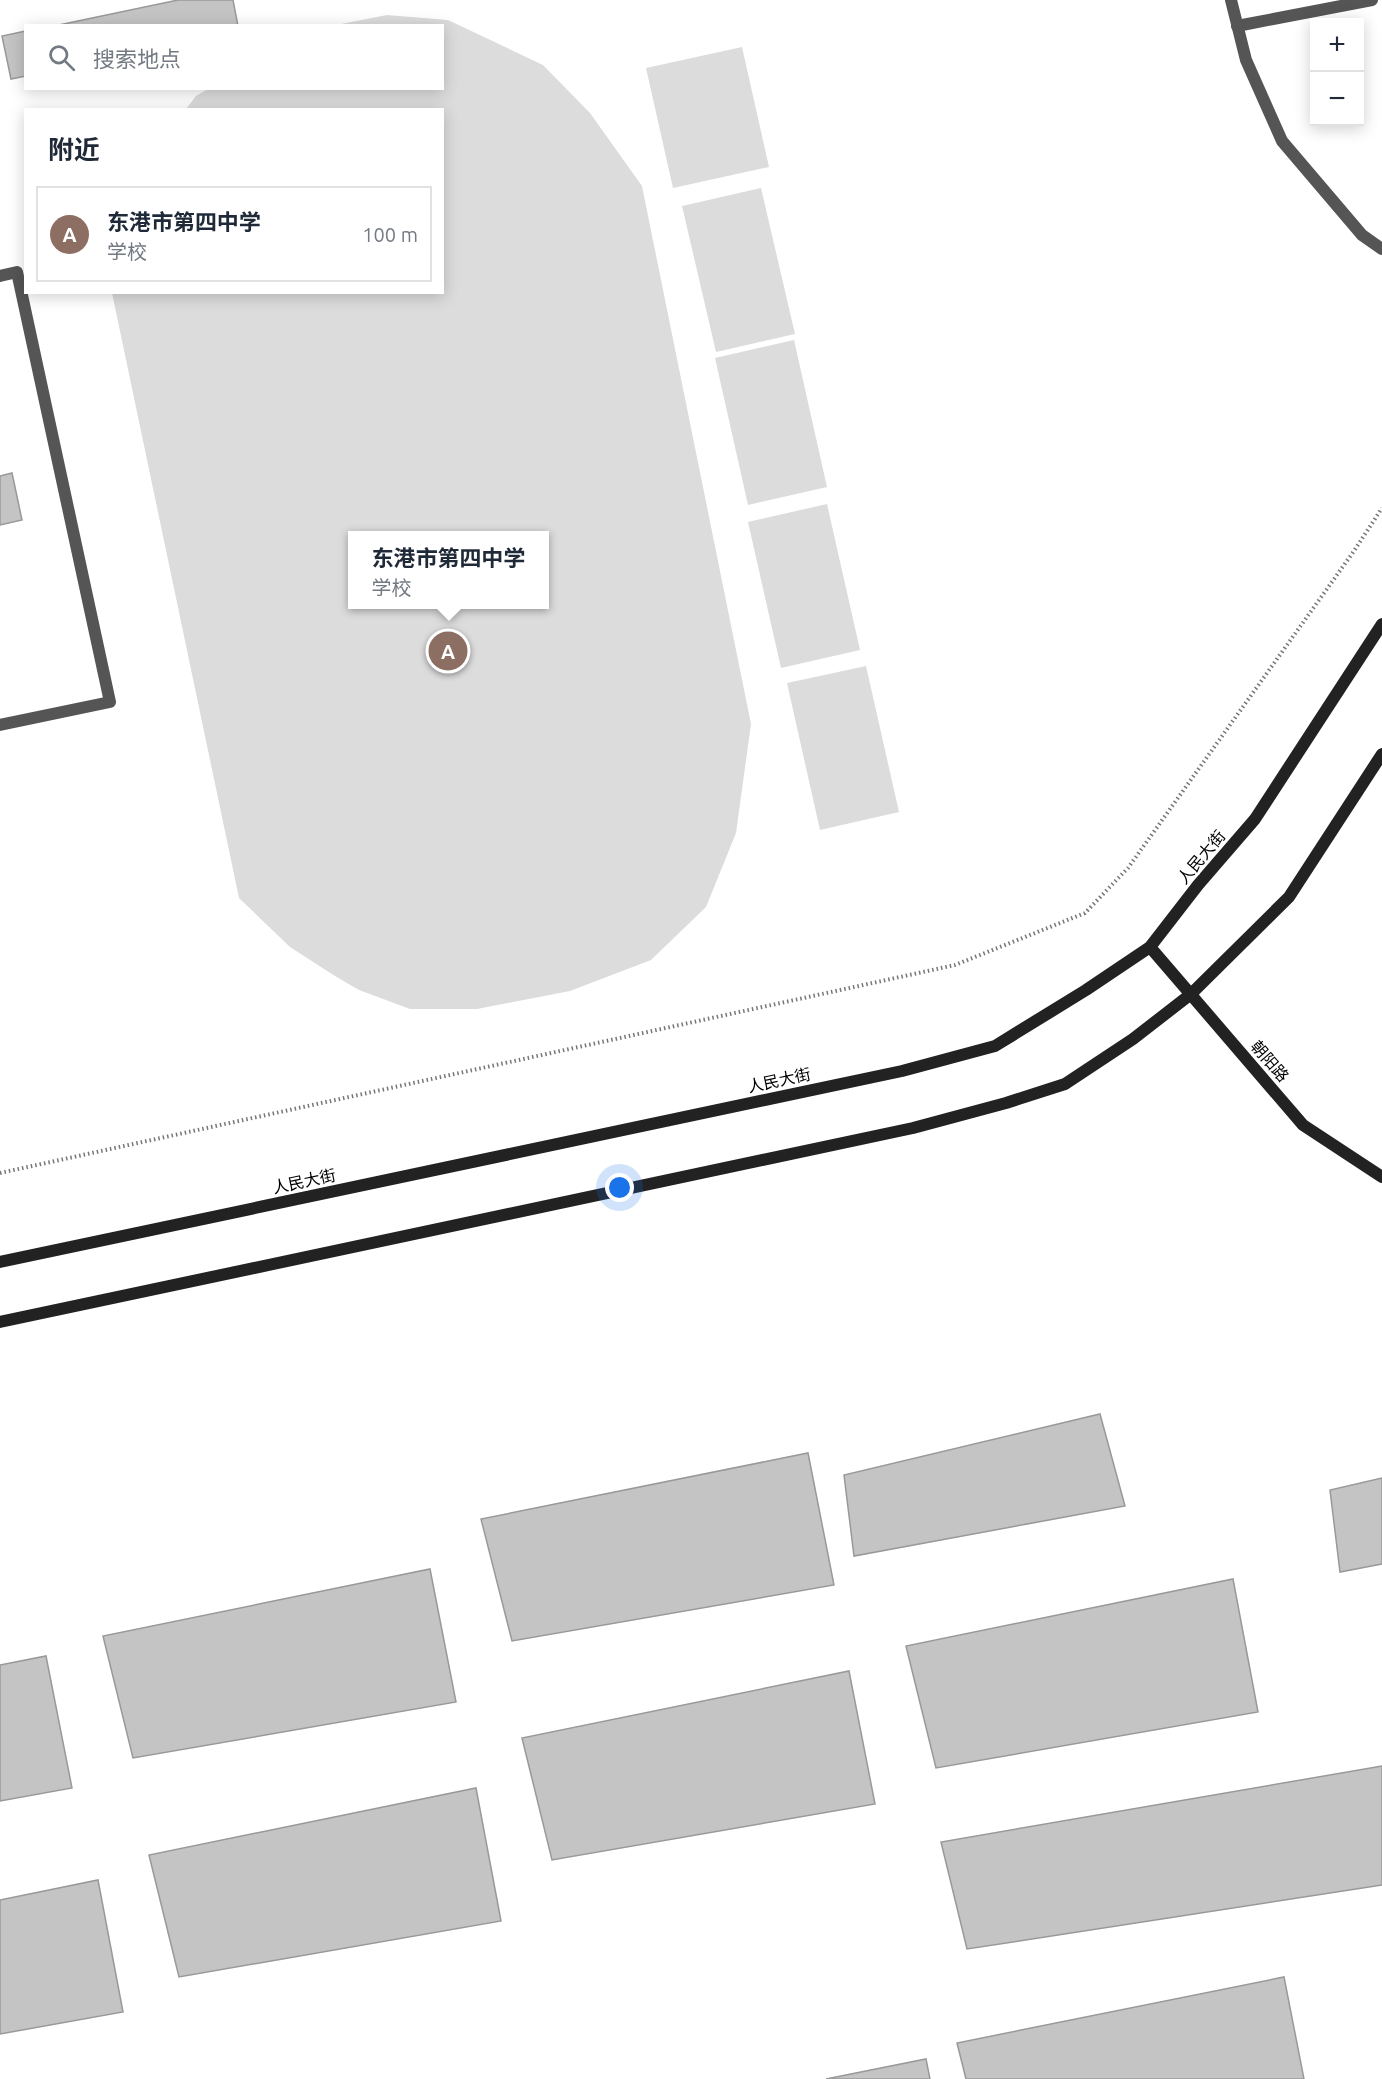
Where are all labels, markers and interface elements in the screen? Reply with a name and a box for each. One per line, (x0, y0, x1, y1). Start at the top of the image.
map controls (1310, 18, 1364, 126)
button: + (1310, 18, 1364, 72)
search box (24, 24, 444, 90)
icon: search (45, 41, 78, 74)
text: 搜索地点 (93, 46, 181, 71)
button: − (1310, 72, 1364, 126)
text: 附近 (48, 135, 100, 164)
text: 东港市第四中学 (107, 209, 261, 234)
text: A (62, 223, 77, 246)
text: 100 m (362, 223, 418, 246)
text: 学校 (107, 240, 147, 263)
popup (348, 531, 549, 609)
text: 东港市第四中学 (371, 545, 526, 570)
text: 学校 (371, 576, 411, 599)
pin: A (428, 628, 468, 674)
street label: 人民大街 (1174, 827, 1228, 887)
street label: 朝阳路 (1247, 1037, 1293, 1085)
street label: 人民大街 (746, 1065, 812, 1095)
street label: 人民大街 (271, 1166, 337, 1196)
your location (605, 1173, 634, 1202)

